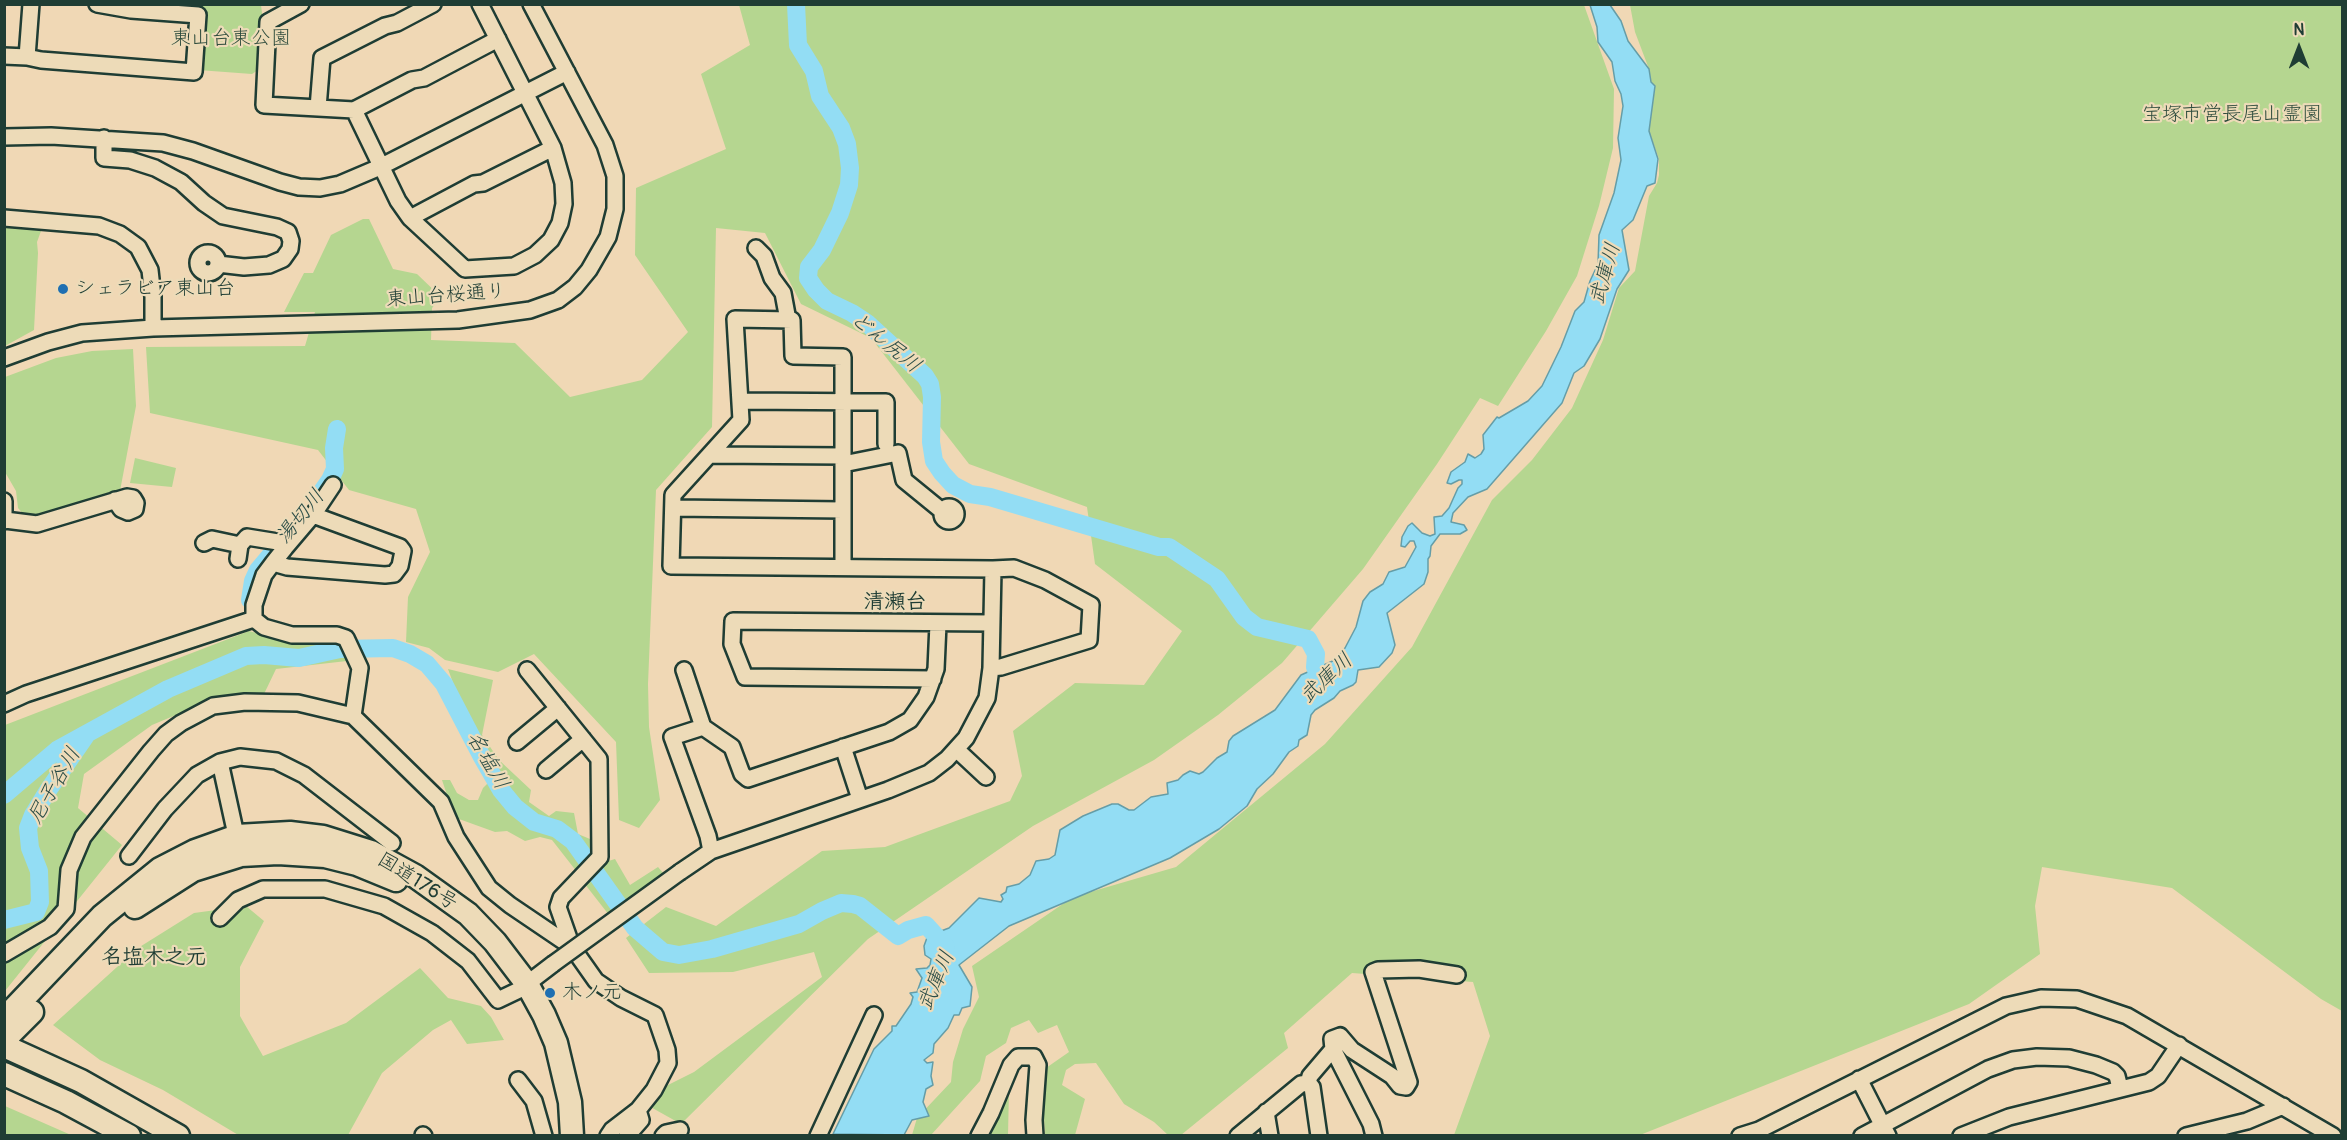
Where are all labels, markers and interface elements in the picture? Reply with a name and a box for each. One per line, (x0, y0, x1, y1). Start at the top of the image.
north arrow (2269, 18, 2329, 78)
text: N (2294, 20, 2304, 40)
park label: 東山台東公園 (171, 27, 291, 51)
park label: 宝塚市営長尾山霊園 (2142, 103, 2322, 127)
water label: 武庫川 (1585, 240, 1627, 308)
place label: シェラビア東山台 (75, 277, 235, 301)
street label: 東山台桜通り (385, 280, 507, 312)
marker: シェラビア東山台 (56, 282, 70, 296)
water label: どん尻川 (844, 307, 926, 379)
water label: 湯切川 (271, 485, 331, 549)
district label: 清瀬台 (864, 590, 926, 616)
water label: 武庫川 (1295, 648, 1359, 710)
water label: 名塩川 (460, 727, 514, 795)
water label: 尼子谷川 (23, 743, 87, 829)
street label: 国道176号 (372, 848, 462, 916)
district label: 名塩木之元 (102, 945, 206, 971)
water label: 武庫川 (913, 947, 961, 1015)
place label: 木ノ元 (562, 981, 622, 1005)
marker: 木ノ元 (543, 986, 557, 1000)

